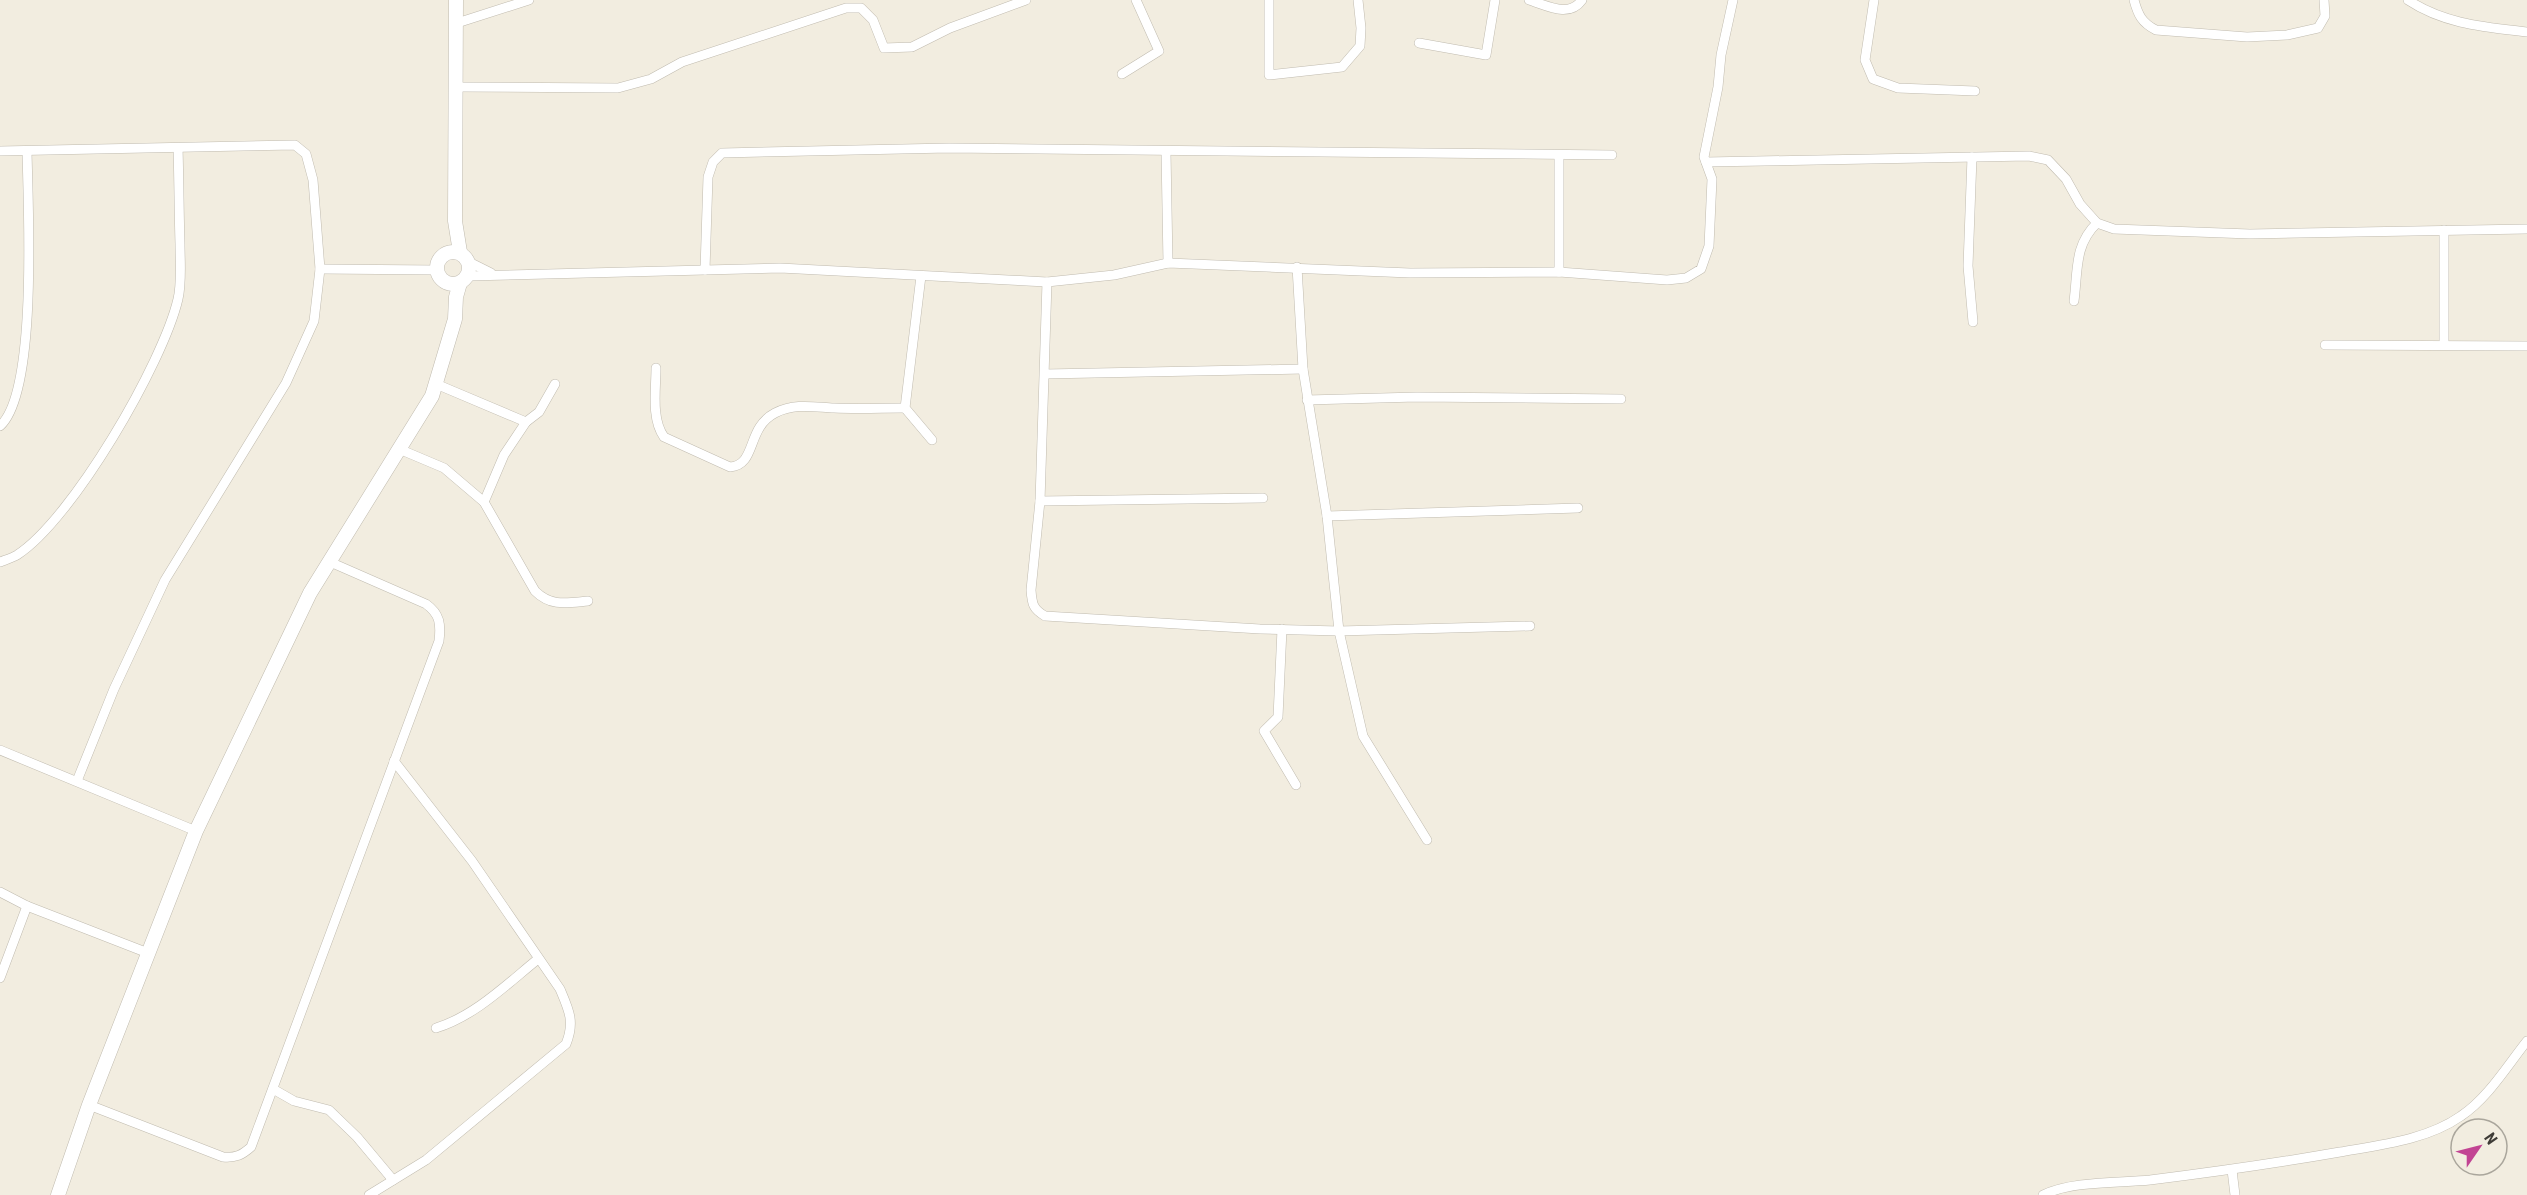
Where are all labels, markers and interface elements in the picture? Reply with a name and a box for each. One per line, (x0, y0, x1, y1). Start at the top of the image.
north arrow (2449, 1117, 2509, 1177)
text: N (2480, 1129, 2501, 1148)

